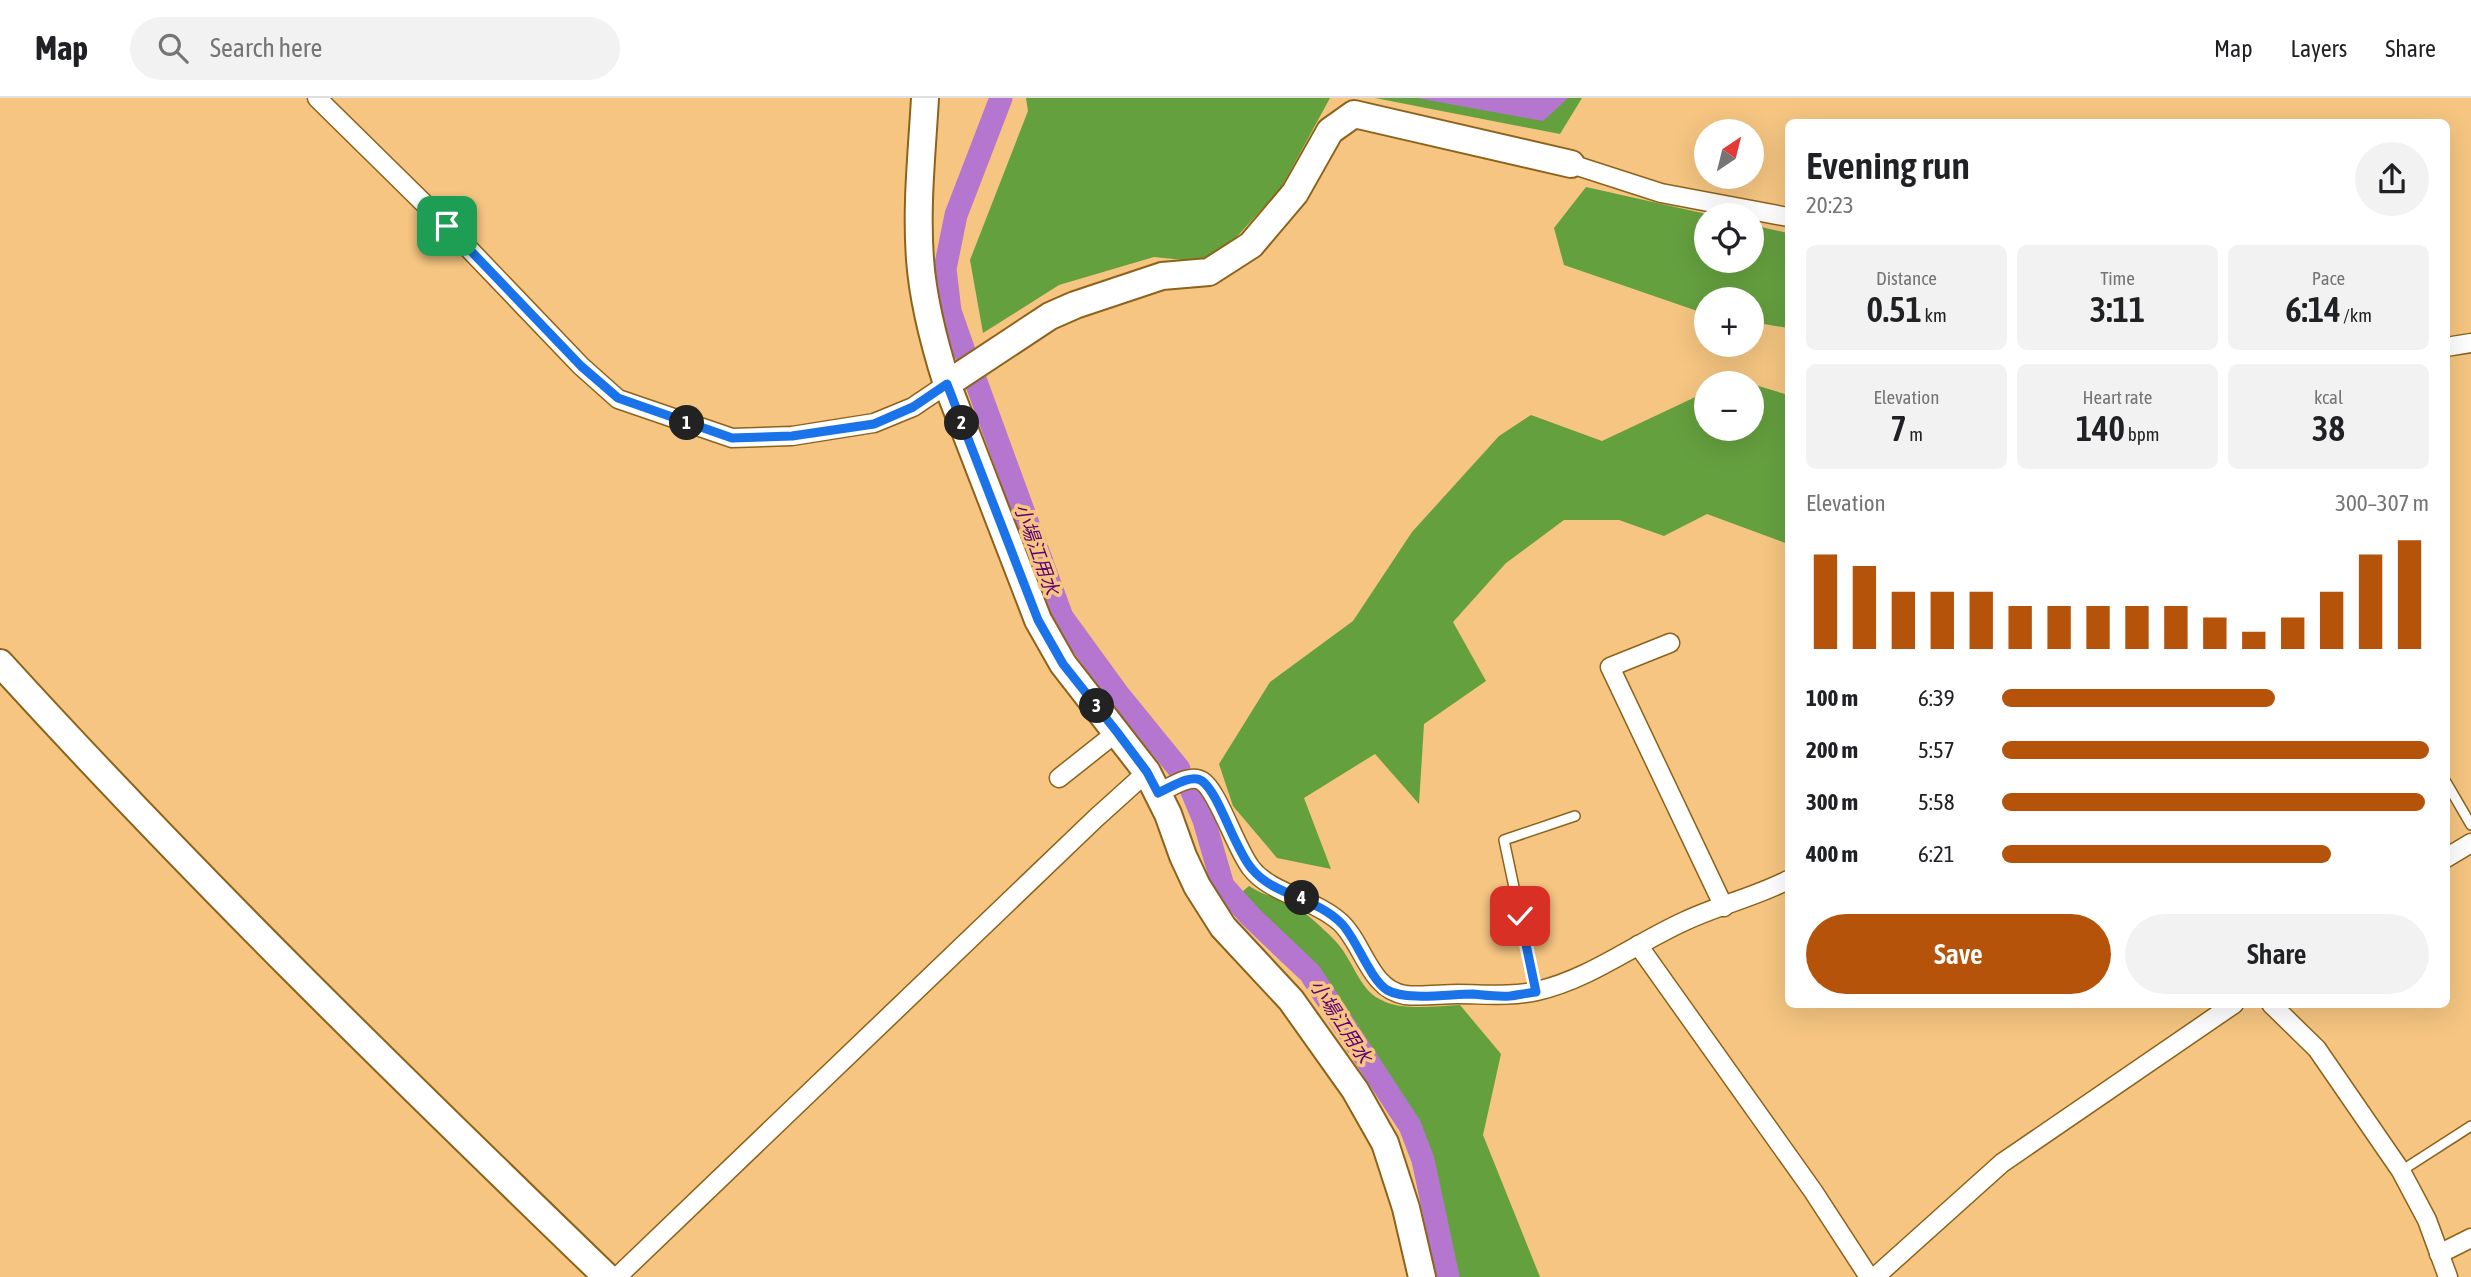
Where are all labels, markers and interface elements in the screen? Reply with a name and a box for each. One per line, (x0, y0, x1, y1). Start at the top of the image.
search box (130, 17, 620, 80)
text: Map (35, 29, 88, 67)
icon: search (154, 29, 192, 67)
text: Search here (210, 33, 322, 63)
text: Map (2214, 35, 2253, 62)
text: Layers (2291, 35, 2347, 62)
text: Share (2385, 35, 2436, 62)
north arrow (1694, 119, 1764, 189)
map controls (1694, 119, 1764, 441)
button: share (2355, 142, 2429, 216)
text: Evening run (1806, 144, 1970, 187)
text: 20:23 (1806, 192, 1854, 218)
pin (417, 196, 477, 256)
button: locate (1694, 203, 1764, 273)
icon: arrive (428, 207, 466, 245)
text: Distance (1876, 267, 1937, 289)
text: Time (2100, 267, 2135, 289)
text: Pace (2312, 267, 2345, 289)
button: + (1694, 287, 1764, 357)
text: 0.51 (1866, 289, 1922, 329)
text: 3:11 (2090, 289, 2145, 329)
text: 6:14 (2285, 289, 2341, 329)
text: km (1922, 304, 1947, 326)
text: /km (2341, 304, 2372, 326)
button: − (1694, 371, 1764, 441)
text: Elevation (1874, 386, 1939, 408)
text: Heart rate (2083, 386, 2152, 408)
text: kcal (2314, 386, 2343, 408)
pin: 1 (670, 406, 704, 440)
pin: 2 (944, 406, 979, 440)
text: 7 (1890, 408, 1907, 448)
text: 140 (2076, 408, 2125, 448)
text: 38 (2312, 408, 2345, 448)
text: 1 (682, 411, 691, 433)
text: 2 (957, 411, 966, 433)
text: m (1907, 423, 1923, 445)
text: bpm (2125, 423, 2159, 445)
text: Elevation (1806, 490, 1886, 516)
text: 300–307 m (2335, 490, 2429, 516)
water label: 小場江用水 (1010, 501, 1064, 599)
text: 100 m (1806, 685, 1858, 711)
text: 6:39 (1918, 685, 1955, 711)
pin: 3 (1080, 688, 1114, 724)
text: 3 (1092, 694, 1101, 716)
text: 200 m (1806, 737, 1858, 763)
text: 5:57 (1918, 737, 1955, 763)
text: 300 m (1806, 789, 1858, 815)
text: 5:58 (1918, 789, 1955, 815)
text: 400 m (1806, 841, 1858, 867)
text: 6:21 (1918, 841, 1955, 867)
pin: 4 (1284, 880, 1320, 916)
text: 4 (1297, 886, 1306, 908)
pin (1490, 886, 1550, 946)
icon: check (1501, 897, 1539, 935)
button: Save (1806, 914, 2111, 994)
button: Share (2125, 914, 2429, 994)
water label: 小場江用水 (1306, 975, 1377, 1068)

